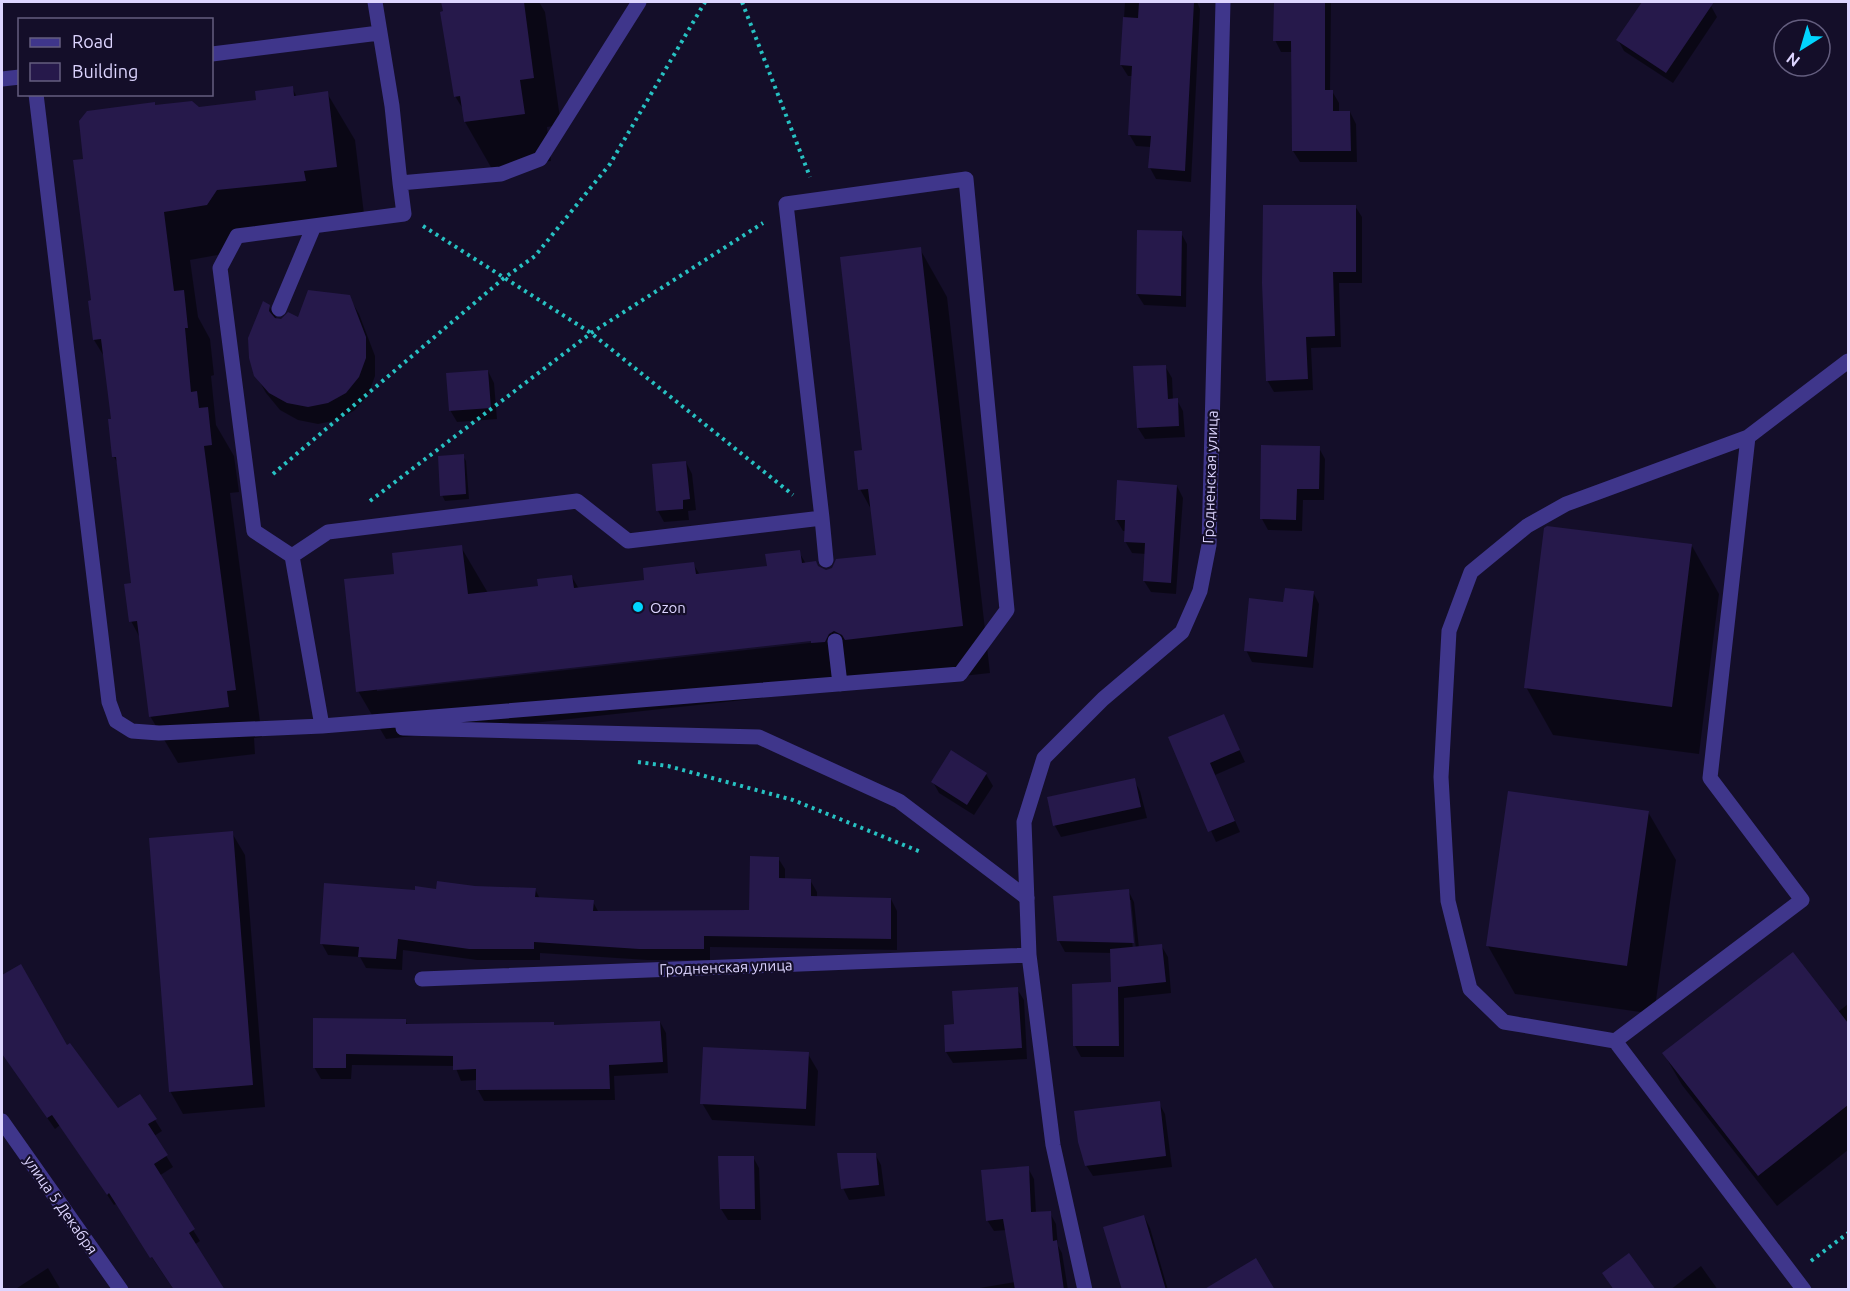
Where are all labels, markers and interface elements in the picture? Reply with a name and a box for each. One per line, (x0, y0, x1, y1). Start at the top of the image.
legend (18, 18, 213, 96)
north arrow (1772, 18, 1832, 78)
text: Road (72, 31, 114, 51)
text: N (1783, 49, 1803, 71)
text: Building (72, 61, 138, 81)
street label: Гродненская улица (1199, 410, 1221, 544)
place label: Ozon (650, 599, 686, 616)
marker: Ozon (631, 600, 645, 614)
street label: Гродненская улица (659, 956, 793, 978)
street label: улица 5 Декабря (21, 1153, 101, 1257)

